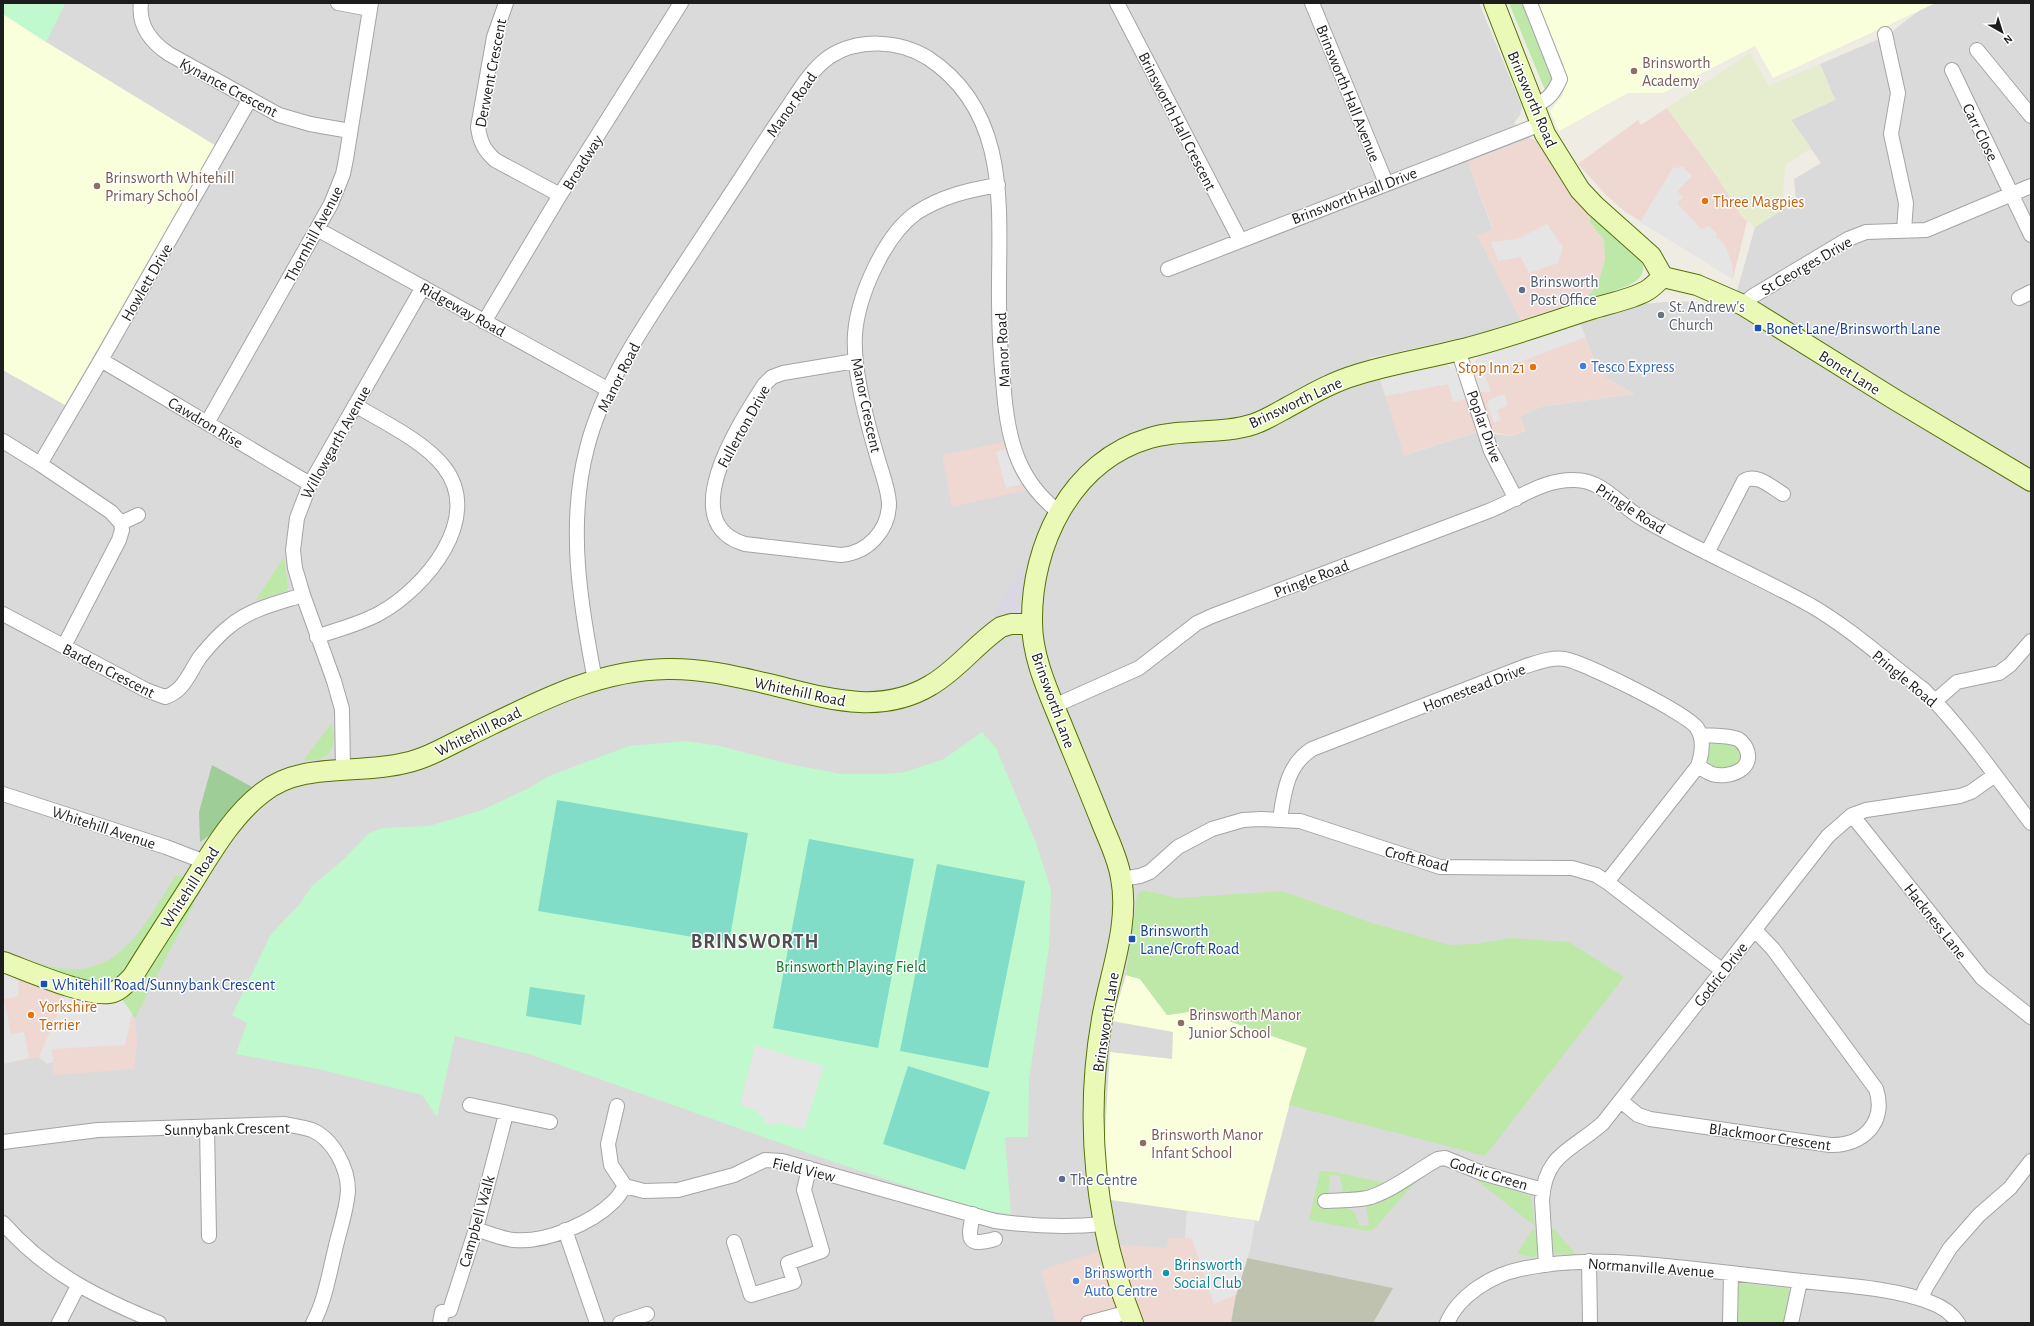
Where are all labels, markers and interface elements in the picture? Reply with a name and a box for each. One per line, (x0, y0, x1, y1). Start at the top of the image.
north arrow (1982, 12, 2022, 52)
street label: Derwent Crescent (473, 17, 509, 129)
street label: Brinsworth Hall Avenue (1313, 23, 1383, 164)
text: N (2002, 33, 2014, 46)
street label: Brinsworth Road (1505, 49, 1560, 150)
street label: Brinsworth Hall Crescent (1135, 50, 1219, 193)
street label: Kynance Crescent (176, 55, 280, 121)
place label: Brinsworth Academy (1642, 55, 1711, 90)
marker: Brinsworth Academy (1629, 66, 1639, 76)
street label: Manor Road (764, 69, 820, 140)
street label: Carr Close (1959, 101, 2001, 164)
street label: Broadway (560, 132, 607, 193)
street label: Brinsworth Hall Drive (1289, 165, 1419, 227)
place label: Brinsworth Whitehill Primary School (105, 170, 235, 205)
marker: Brinsworth Whitehill Primary School (92, 181, 102, 191)
street label: Thornhill Avenue (282, 184, 346, 285)
place label: Three Magpies (1713, 194, 1804, 210)
marker: Three Magpies (1700, 196, 1710, 206)
street label: St Georges Drive (1758, 233, 1855, 298)
street label: Howlett Drive (118, 241, 175, 324)
place label: Brinsworth Post Office (1530, 274, 1599, 308)
street label: Ridgeway Road (417, 280, 508, 341)
marker: Brinsworth Post Office (1517, 285, 1527, 295)
place label: St. Andrew's Church (1669, 299, 1745, 333)
marker: St. Andrew's Church (1656, 310, 1666, 320)
street label: Manor Road (993, 312, 1013, 388)
place label: Bonet Lane/Brinsworth Lane (1766, 321, 1940, 337)
marker: Bonet Lane/Brinsworth Lane (1753, 323, 1763, 333)
street label: Manor Road (595, 340, 643, 415)
street label: Bonet Lane (1816, 348, 1883, 398)
street label: Manor Crescent (848, 356, 884, 454)
place label: Tesco Express (1591, 359, 1675, 375)
place label: Stop Inn 21 (1458, 360, 1525, 376)
marker: Tesco Express (1578, 361, 1588, 371)
marker: Stop Inn 21 (1528, 362, 1538, 372)
street label: Brinsworth Lane (1246, 374, 1344, 431)
street label: Willowgarth Avenue (298, 383, 374, 502)
street label: Fullerton Drive (715, 383, 773, 470)
street label: Poplar Drive (1464, 388, 1505, 465)
street label: Cawdron Rise (165, 394, 246, 451)
street label: Pringle Road (1593, 481, 1668, 537)
street label: Pringle Road (1272, 557, 1351, 601)
street label: Barden Crescent (60, 641, 157, 701)
street label: Pringle Road (1869, 647, 1940, 710)
street label: Brinsworth Lane (1028, 650, 1078, 750)
street label: Homestead Drive (1421, 661, 1528, 715)
street label: Whitehill Road (753, 674, 847, 709)
street label: Whitehill Road (433, 704, 524, 760)
street label: Whitehill Avenue (50, 804, 157, 852)
street label: Croft Road (1383, 843, 1450, 875)
street label: Whitehill Road (158, 844, 222, 931)
street label: Hackness Lane (1901, 881, 1970, 962)
place label: Brinsworth Lane/Croft Road (1140, 923, 1239, 957)
district label: BRINSWORTH (691, 932, 819, 952)
marker: Brinsworth Lane/Croft Road (1127, 934, 1137, 944)
street label: Godric Drive (1691, 940, 1751, 1010)
park label: Brinsworth Playing Field (776, 959, 926, 976)
street label: Brinsworth Lane (1090, 971, 1122, 1073)
place label: Whitehill Road/Sunnybank Crescent (52, 977, 275, 994)
marker: Whitehill Road/Sunnybank Crescent (39, 979, 49, 989)
place label: Yorkshire Terrier (39, 999, 97, 1033)
place label: Brinsworth Manor Junior School (1189, 1007, 1302, 1041)
marker: Yorkshire Terrier (26, 1010, 36, 1020)
marker: Brinsworth Manor Junior School (1176, 1018, 1186, 1028)
street label: Sunnybank Crescent (164, 1120, 290, 1139)
street label: Blackmoor Crescent (1708, 1121, 1832, 1153)
place label: Brinsworth Manor Infant School (1151, 1127, 1264, 1161)
marker: Brinsworth Manor Infant School (1138, 1138, 1148, 1148)
street label: Field View (771, 1155, 837, 1185)
street label: Godric Green (1448, 1155, 1530, 1193)
place label: The Centre (1070, 1172, 1137, 1188)
street label: Campbell Walk (456, 1173, 498, 1269)
marker: The Centre (1057, 1174, 1067, 1184)
street label: Normanville Avenue (1587, 1256, 1715, 1280)
place label: Brinsworth Social Club (1174, 1257, 1243, 1291)
place label: Brinsworth Auto Centre (1084, 1265, 1158, 1299)
marker: Brinsworth Social Club (1161, 1268, 1171, 1278)
marker: Brinsworth Auto Centre (1071, 1276, 1081, 1286)

